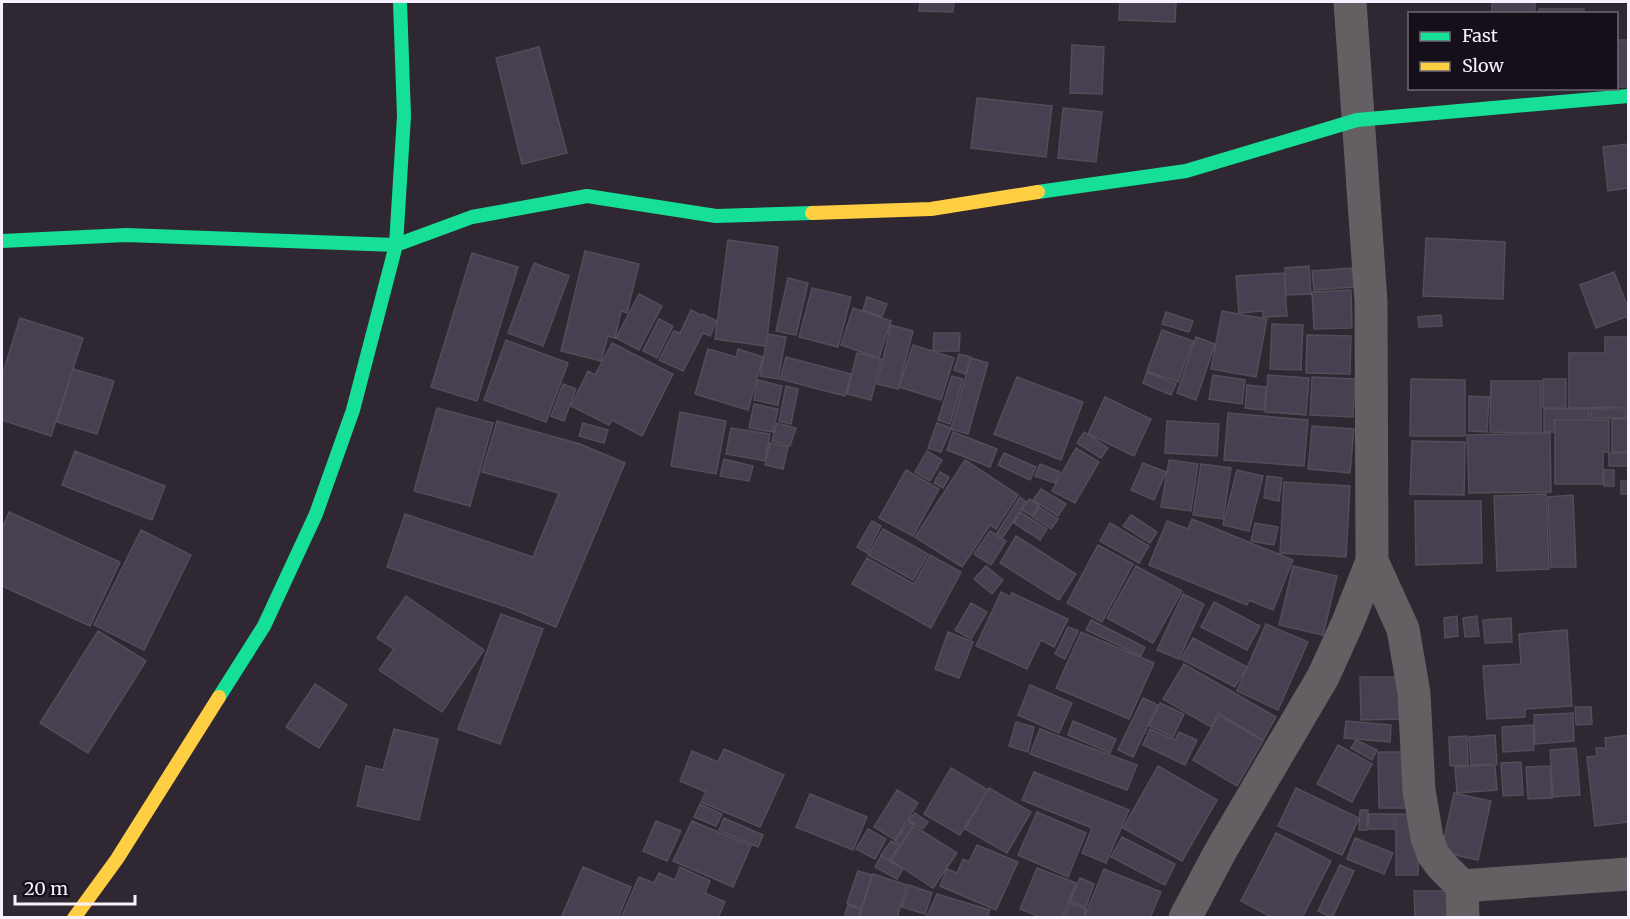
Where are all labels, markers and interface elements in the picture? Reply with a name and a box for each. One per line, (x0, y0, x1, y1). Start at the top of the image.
legend (1408, 12, 1618, 90)
text: Fast (1462, 24, 1498, 47)
text: Slow (1462, 54, 1505, 77)
scale bar (15, 868, 135, 906)
text: 20 m (24, 877, 68, 900)

